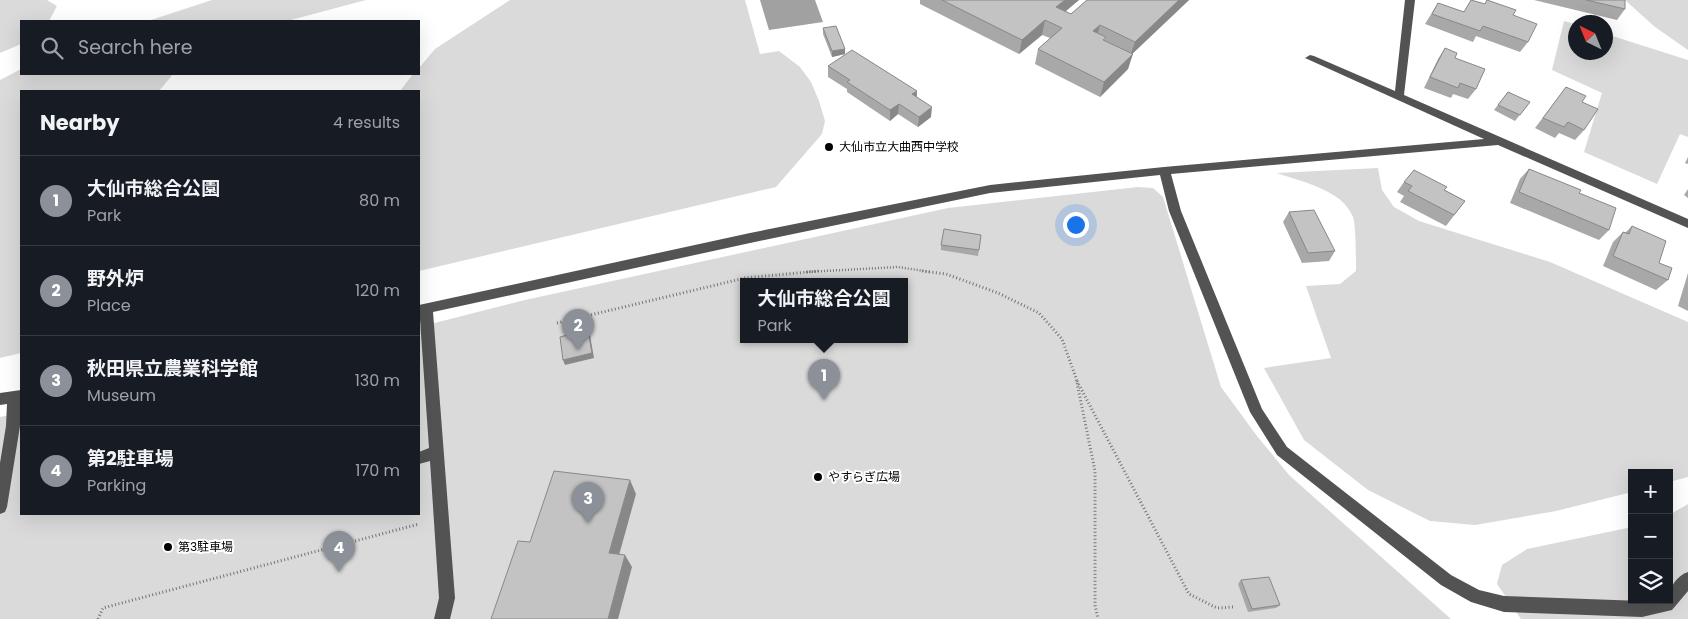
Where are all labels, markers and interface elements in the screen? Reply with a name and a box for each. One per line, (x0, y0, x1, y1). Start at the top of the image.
north arrow (1568, 15, 1613, 60)
search box (20, 20, 420, 75)
icon: search (38, 34, 66, 62)
text: Search here (78, 34, 192, 61)
text: Nearby (40, 108, 120, 137)
text: 4 results (333, 111, 400, 134)
place label: 大仙市立大曲西中学校 (839, 138, 959, 155)
marker: 大仙市立大曲西中学校 (823, 141, 835, 153)
text: 大仙市総合公園 (87, 175, 220, 202)
text: 1 (53, 189, 59, 212)
text: 80 m (359, 189, 400, 212)
text: Park (87, 204, 121, 227)
your location (1063, 212, 1089, 238)
text: 野外炉 (87, 265, 144, 292)
popup (740, 278, 908, 343)
text: 2 (51, 279, 61, 302)
text: 120 m (355, 279, 400, 302)
text: 大仙市総合公園 (757, 285, 891, 312)
text: Place (87, 294, 131, 317)
pin: 2 (562, 309, 594, 350)
text: Park (757, 314, 792, 337)
text: 秋田県立農業科学館 (87, 355, 258, 382)
pin: 1 (808, 359, 840, 400)
text: 3 (51, 369, 61, 392)
text: 130 m (355, 369, 400, 392)
text: Museum (87, 384, 156, 407)
text: 第2駐車場 (87, 445, 174, 472)
text: 4 (51, 459, 61, 482)
text: 170 m (355, 459, 400, 482)
place label: やすらぎ広場 (828, 468, 900, 485)
map controls (1628, 469, 1673, 604)
button: + (1628, 469, 1673, 514)
marker: やすらぎ広場 (812, 471, 824, 483)
text: Parking (87, 474, 146, 497)
pin: 3 (572, 482, 604, 523)
button: − (1628, 514, 1673, 559)
pin: 4 (323, 531, 355, 572)
place label: 第3駐車場 (178, 538, 233, 555)
marker: 第3駐車場 (162, 541, 174, 553)
button: layers (1628, 559, 1673, 604)

